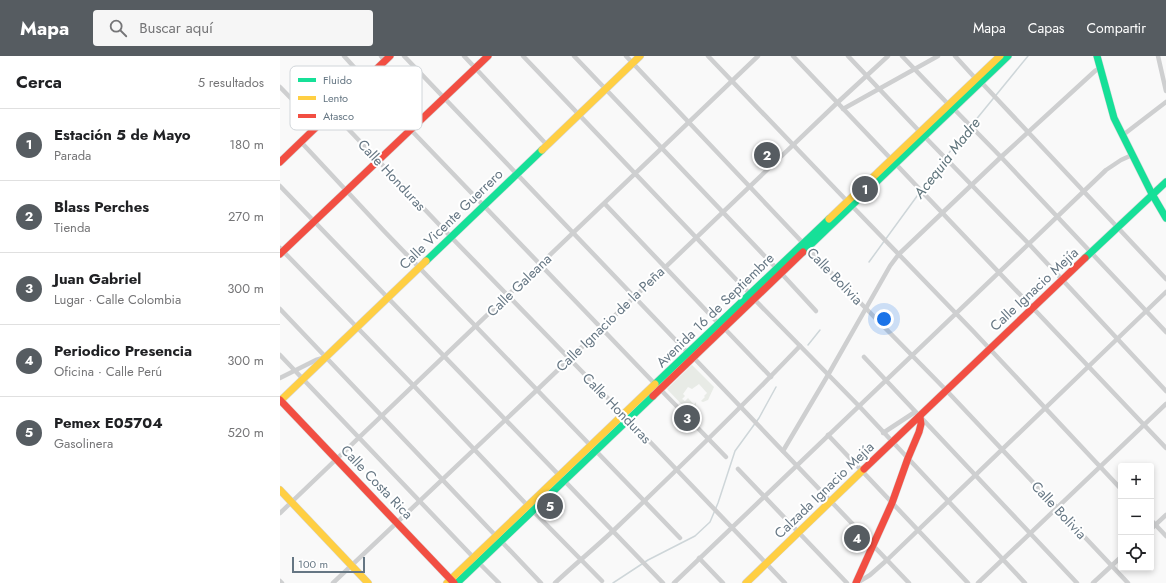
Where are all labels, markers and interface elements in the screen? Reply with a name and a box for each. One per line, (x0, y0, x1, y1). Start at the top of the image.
search box (93, 10, 373, 46)
text: Mapa (20, 15, 69, 42)
icon: search (107, 17, 129, 39)
text: Buscar aquí (139, 17, 213, 39)
text: Mapa (973, 18, 1006, 38)
text: Capas (1028, 18, 1065, 38)
text: Compartir (1087, 18, 1146, 38)
legend (290, 66, 422, 130)
text: Cerca (16, 70, 62, 94)
text: Fluido (323, 72, 352, 88)
text: 5 resultados (198, 73, 264, 92)
text: Lento (323, 90, 348, 106)
text: Atasco (323, 108, 354, 124)
water label: Acequia Madre (908, 113, 986, 204)
text: Estación 5 de Mayo (54, 124, 191, 146)
text: 1 (26, 135, 32, 154)
text: 180 m (229, 135, 264, 154)
street label: Calle Honduras (353, 135, 431, 216)
pin: 2 (754, 140, 780, 170)
text: Parada (54, 146, 91, 165)
street label: Calle Vicente Guerrero (395, 164, 508, 274)
pin: 1 (852, 174, 878, 204)
text: Blass Perches (54, 196, 149, 218)
text: 2 (25, 207, 33, 226)
text: 270 m (228, 207, 264, 226)
text: Tienda (54, 218, 91, 237)
street label: Calle Bolivia (802, 243, 868, 309)
street label: Calle Ignacio Mejía (985, 243, 1083, 335)
street label: Avenida 16 de Septiembre (651, 248, 779, 372)
street label: Calle Galeana (482, 249, 556, 321)
street label: Calle Ignacio de la Peña (551, 262, 669, 376)
text: Juan Gabriel (54, 268, 141, 290)
text: 3 (25, 279, 33, 298)
text: 300 m (227, 279, 264, 298)
text: Lugar · Calle Colombia (54, 290, 181, 309)
your location (874, 309, 894, 329)
text: Periodico Presencia (54, 340, 192, 362)
text: 4 (24, 351, 34, 370)
text: 300 m (227, 351, 264, 370)
text: Oficina · Calle Perú (54, 362, 162, 381)
street label: Calle Honduras (578, 368, 656, 448)
pin: 3 (674, 403, 700, 433)
text: Pemex E05704 (54, 412, 163, 434)
text: 5 (25, 423, 33, 442)
text: 520 m (227, 423, 264, 442)
text: Gasolinera (54, 434, 113, 453)
street label: Calzada Ignacio Mejía (770, 437, 878, 543)
street label: Calle Costa Rica (336, 440, 418, 524)
map controls (1118, 463, 1154, 571)
button: + (1118, 463, 1154, 499)
street label: Calle Bolivia (1027, 476, 1091, 544)
pin: 5 (537, 491, 563, 521)
button: − (1118, 499, 1154, 535)
pin: 4 (844, 523, 870, 553)
button: locate (1118, 535, 1154, 571)
scale bar (292, 555, 365, 574)
text: 100 m (298, 556, 328, 572)

